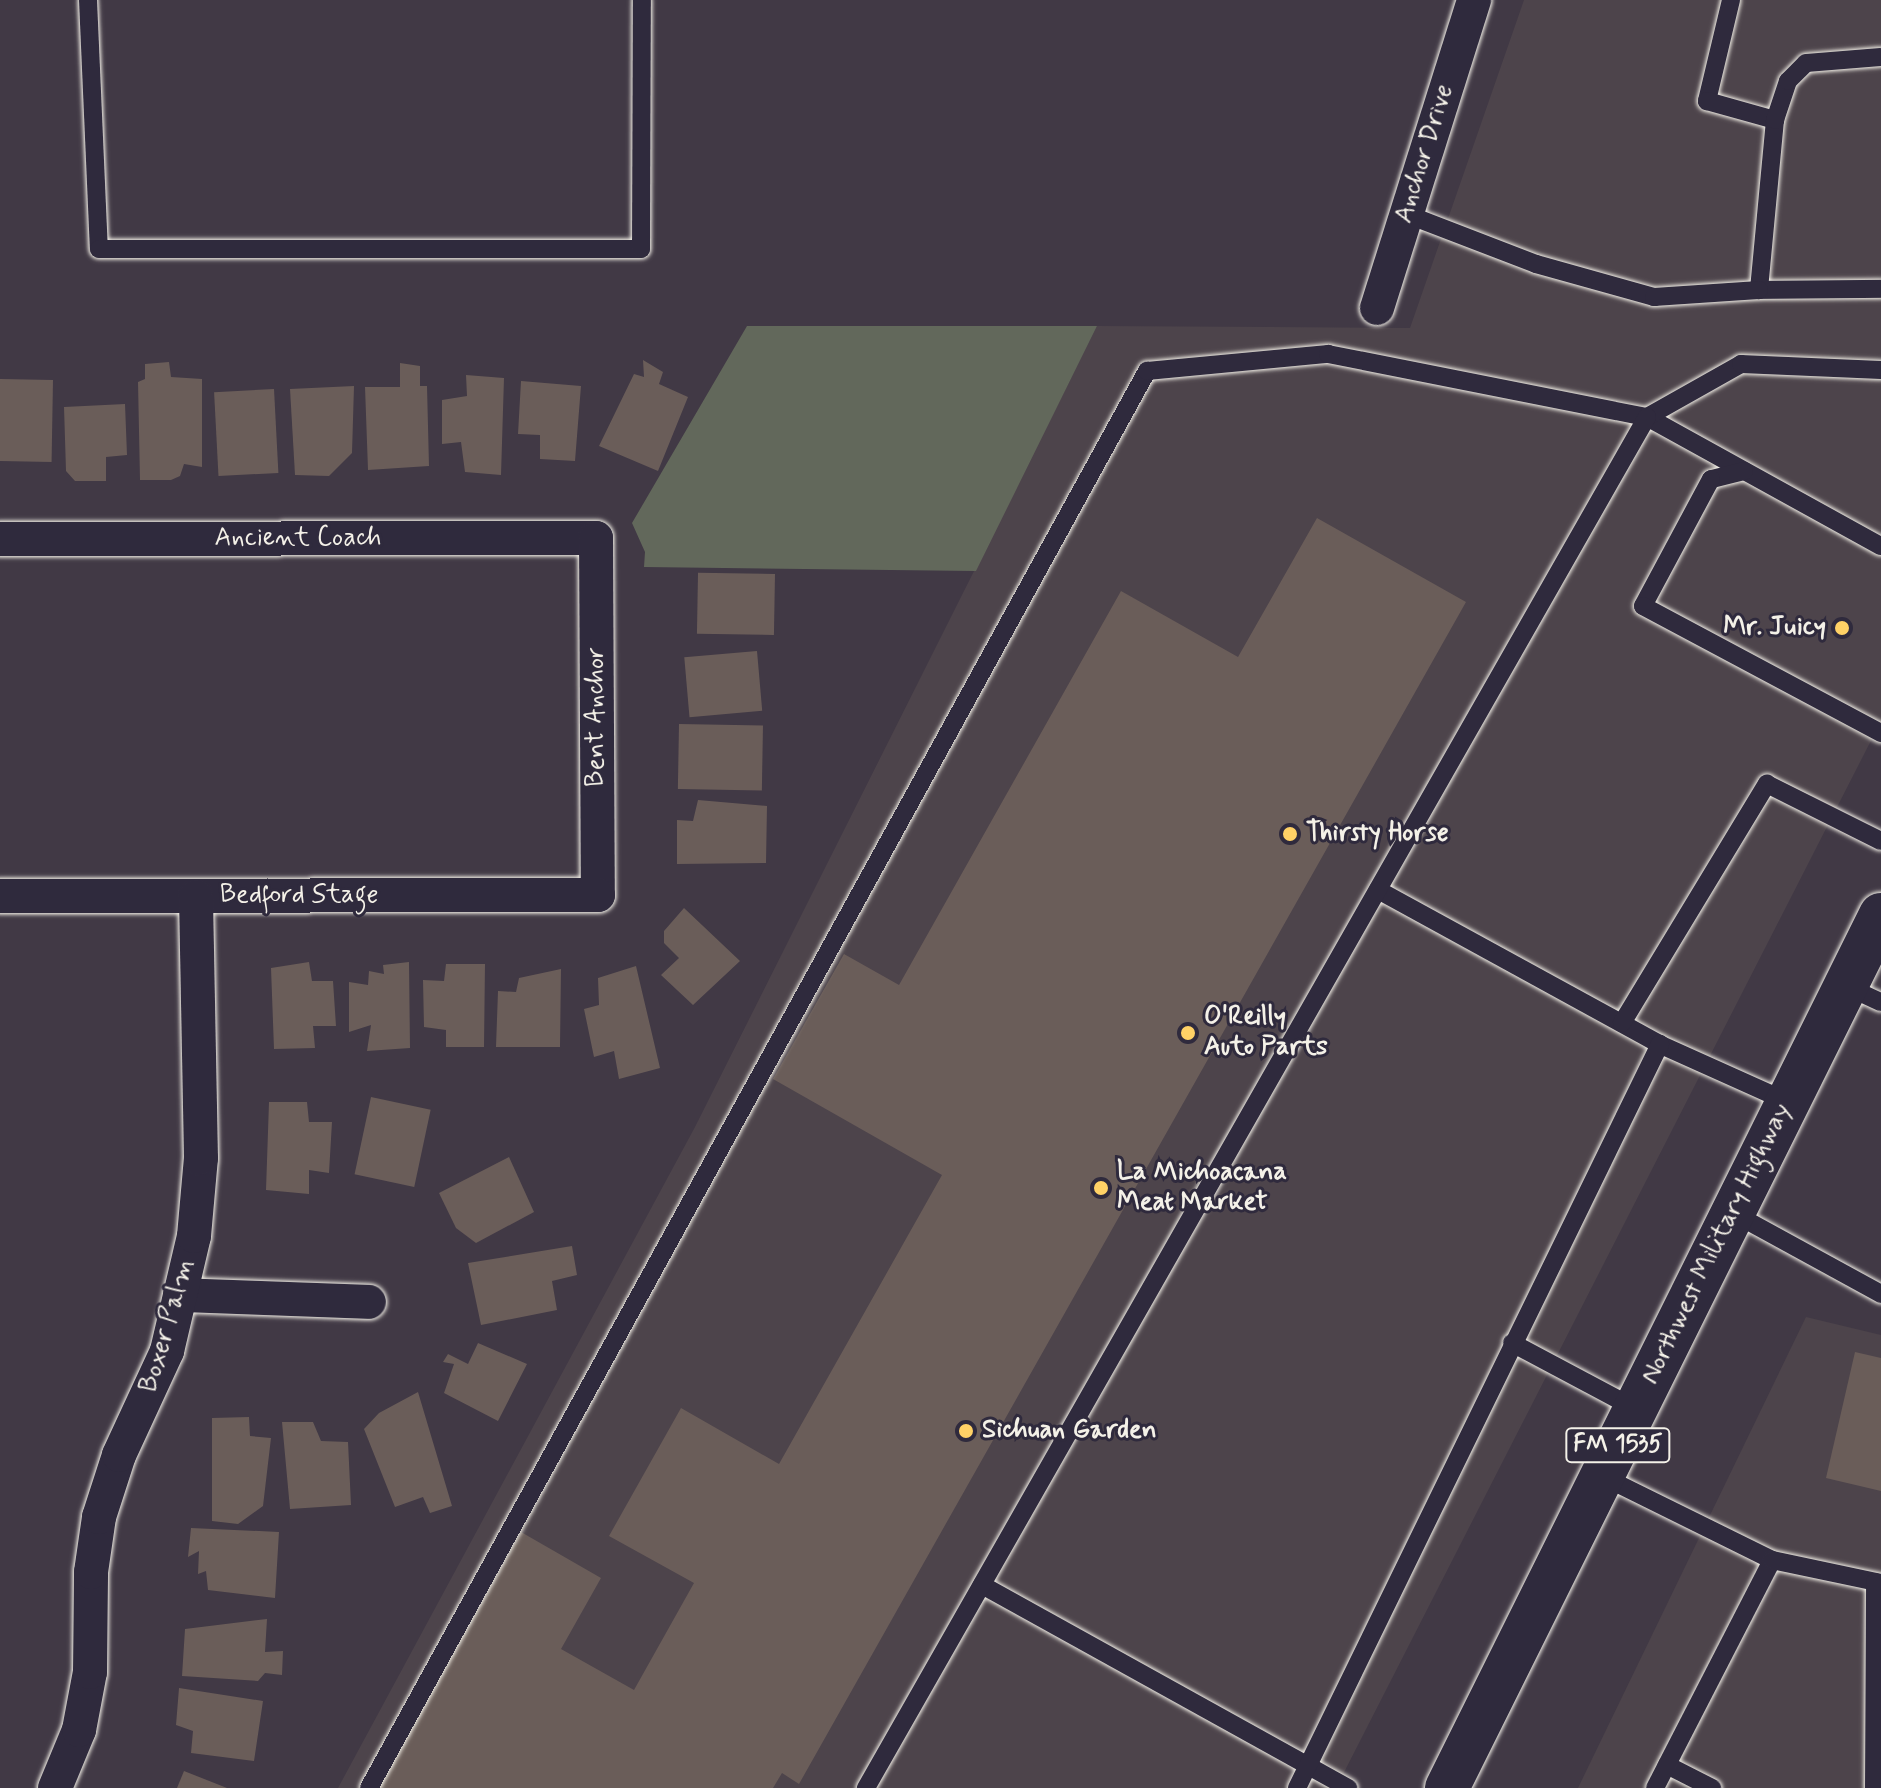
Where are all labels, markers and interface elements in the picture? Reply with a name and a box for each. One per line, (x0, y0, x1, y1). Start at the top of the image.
street label: Anchor Drive (1389, 82, 1461, 226)
street label: Ancient Coach (213, 523, 383, 555)
place label: Mr. Juicy (1723, 612, 1826, 644)
marker: Mr. Juicy (1833, 619, 1851, 637)
street label: Bent Anchor (581, 647, 613, 787)
place label: Thirsty Horse (1306, 818, 1449, 850)
marker: Thirsty Horse (1281, 825, 1299, 843)
street label: Bedford Stage (222, 880, 376, 912)
place label: O'Reilly Auto Parts (1204, 1002, 1323, 1064)
marker: O'Reilly Auto Parts (1179, 1024, 1197, 1042)
street label: Northwest Military Highway (1635, 1098, 1799, 1390)
place label: La Michoacana Meat Market (1117, 1157, 1285, 1218)
marker: La Michoacana Meat Market (1092, 1179, 1110, 1197)
street label: Boxer Palm (134, 1257, 202, 1395)
place label: Sichuan Garden (982, 1415, 1150, 1447)
marker: Sichuan Garden (957, 1422, 975, 1440)
road number: FM 1535 (1564, 1425, 1672, 1465)

